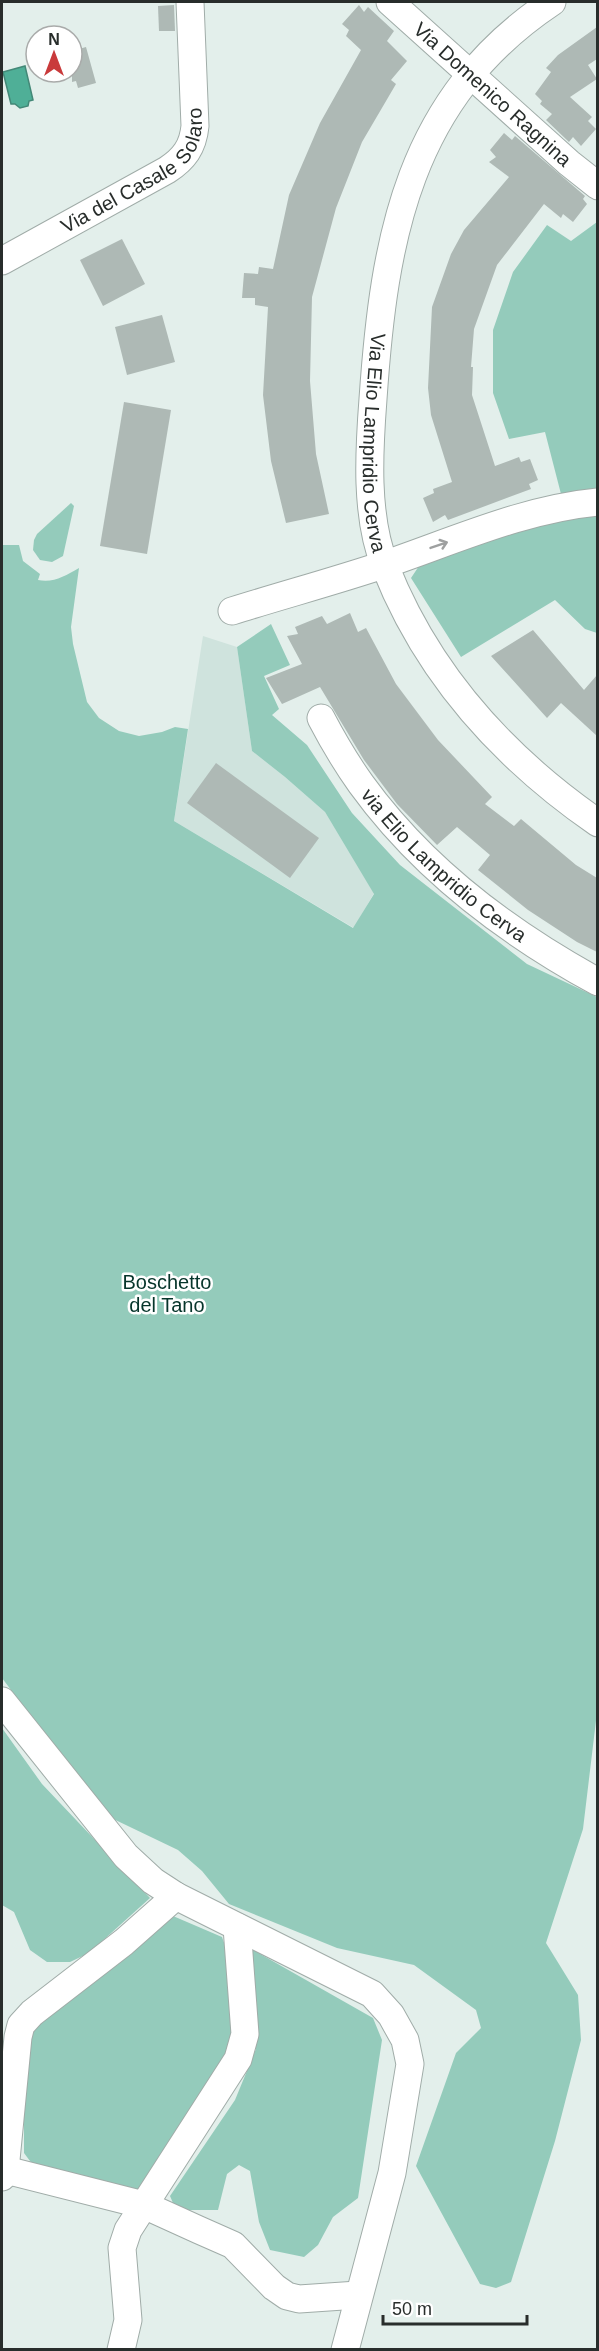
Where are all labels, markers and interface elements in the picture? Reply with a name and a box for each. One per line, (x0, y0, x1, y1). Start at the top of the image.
street label: Via Domenico Ragnina (409, 18, 577, 171)
north arrow (24, 24, 84, 84)
text: N (48, 31, 60, 48)
street label: Via del Casale Solaro (57, 107, 206, 237)
street label: Via Elio Lampridio Cerva (359, 332, 391, 556)
one-way arrow (429, 539, 448, 550)
street label: via Elio Lampridio Cerva (357, 784, 531, 947)
park label: Boschetto del Tano (123, 1271, 211, 1316)
scale bar (383, 2288, 527, 2326)
text: 50 m (392, 2299, 432, 2319)

